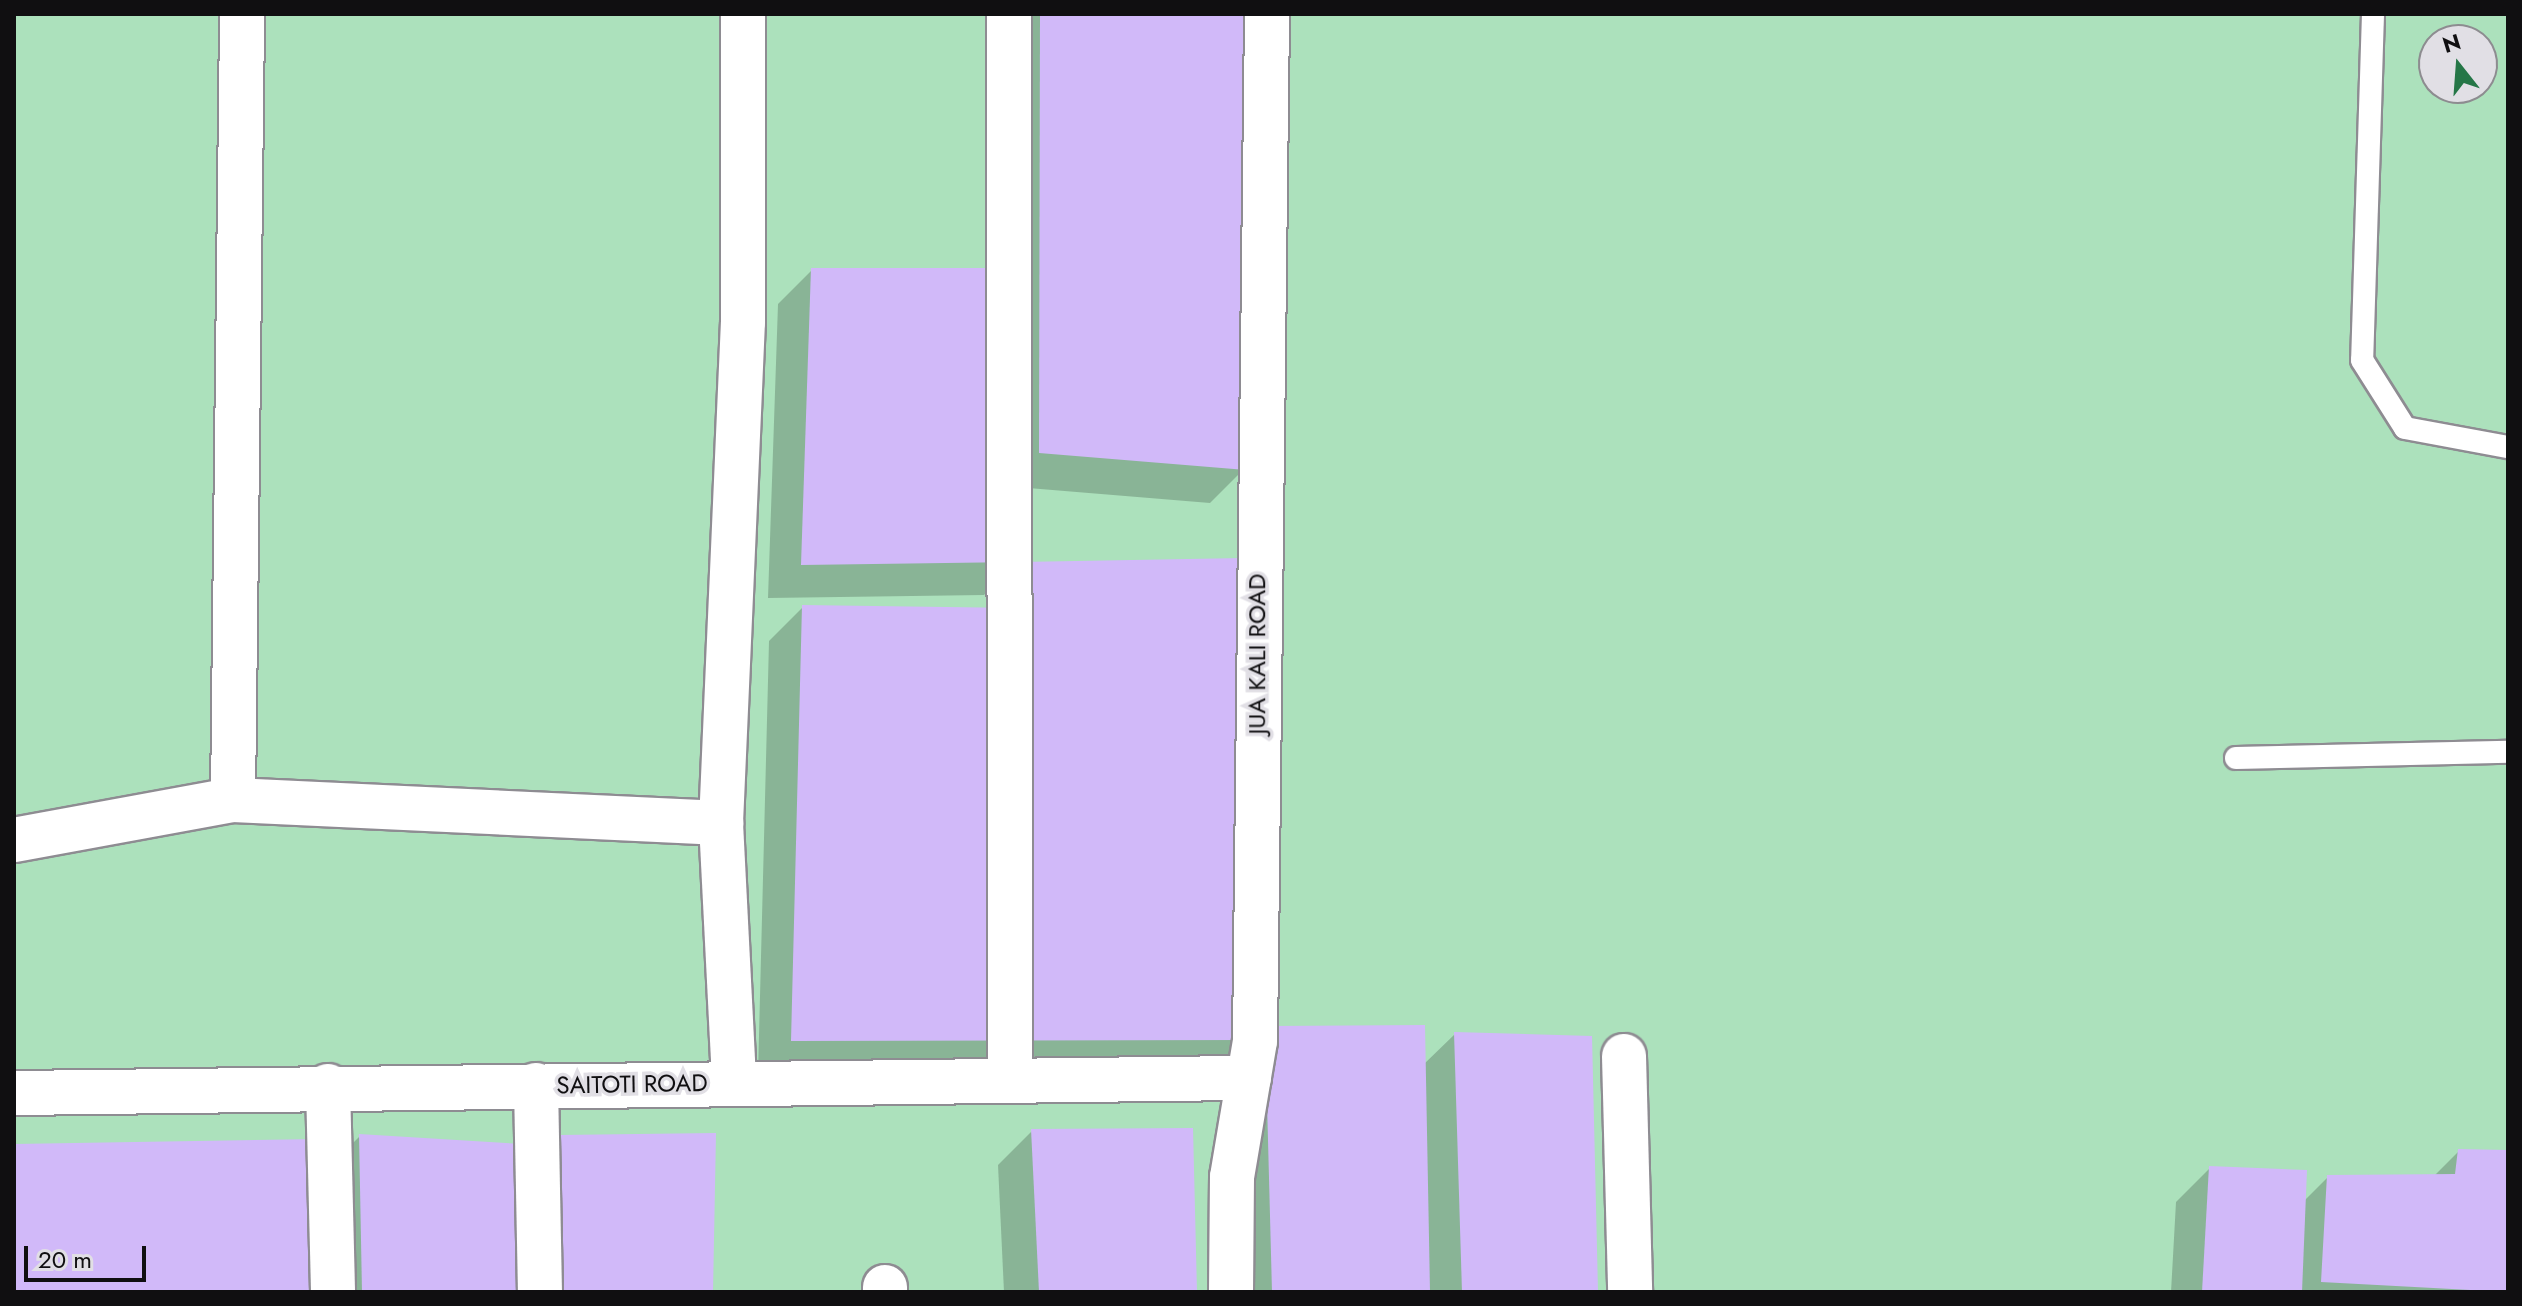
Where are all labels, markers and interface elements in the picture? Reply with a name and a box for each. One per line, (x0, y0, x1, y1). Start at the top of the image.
north arrow (2418, 24, 2498, 104)
text: N (2439, 25, 2465, 61)
street label: JUA KALI ROAD (1243, 574, 1271, 734)
street label: SAITOTI ROAD (556, 1068, 708, 1100)
scale bar (28, 1230, 150, 1280)
text: 20 m (38, 1242, 92, 1277)

